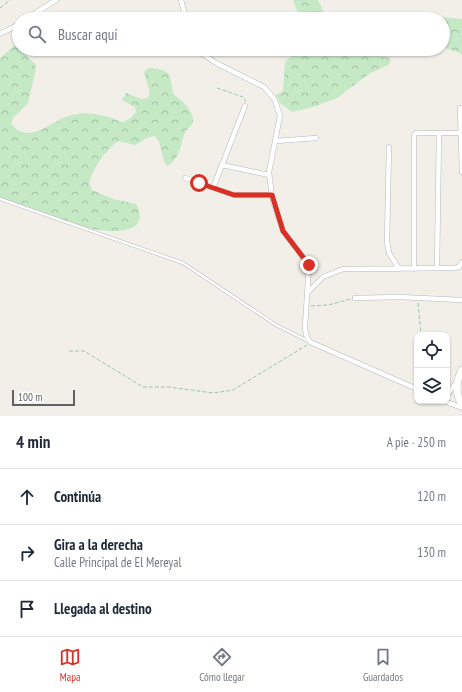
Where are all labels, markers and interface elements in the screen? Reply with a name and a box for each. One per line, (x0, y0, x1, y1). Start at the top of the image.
search box (12, 12, 450, 56)
icon: search (26, 23, 48, 45)
text: Buscar aquí (58, 25, 118, 44)
route start (190, 174, 208, 192)
route end (300, 256, 318, 274)
map controls (414, 332, 450, 404)
button: locate (414, 332, 450, 368)
button: layers (414, 368, 450, 404)
scale bar (12, 388, 75, 407)
text: 100 m (18, 390, 42, 404)
text: 4 min (16, 431, 50, 453)
text: A pie · 250 m (387, 434, 446, 451)
icon: ahead (16, 486, 38, 508)
text: Continúa (54, 487, 101, 506)
text: 120 m (417, 488, 446, 505)
text: Gira a la derecha (54, 535, 143, 554)
icon: right (16, 542, 38, 564)
text: 130 m (417, 544, 446, 561)
text: Calle Principal de El Mereyal (54, 554, 181, 571)
icon: arrive (16, 598, 38, 620)
text: Llegada al destino (54, 599, 152, 618)
tab: Mapa (59, 646, 81, 684)
tab: Cómo llegar (199, 646, 245, 684)
tab: Guardados (363, 646, 403, 684)

